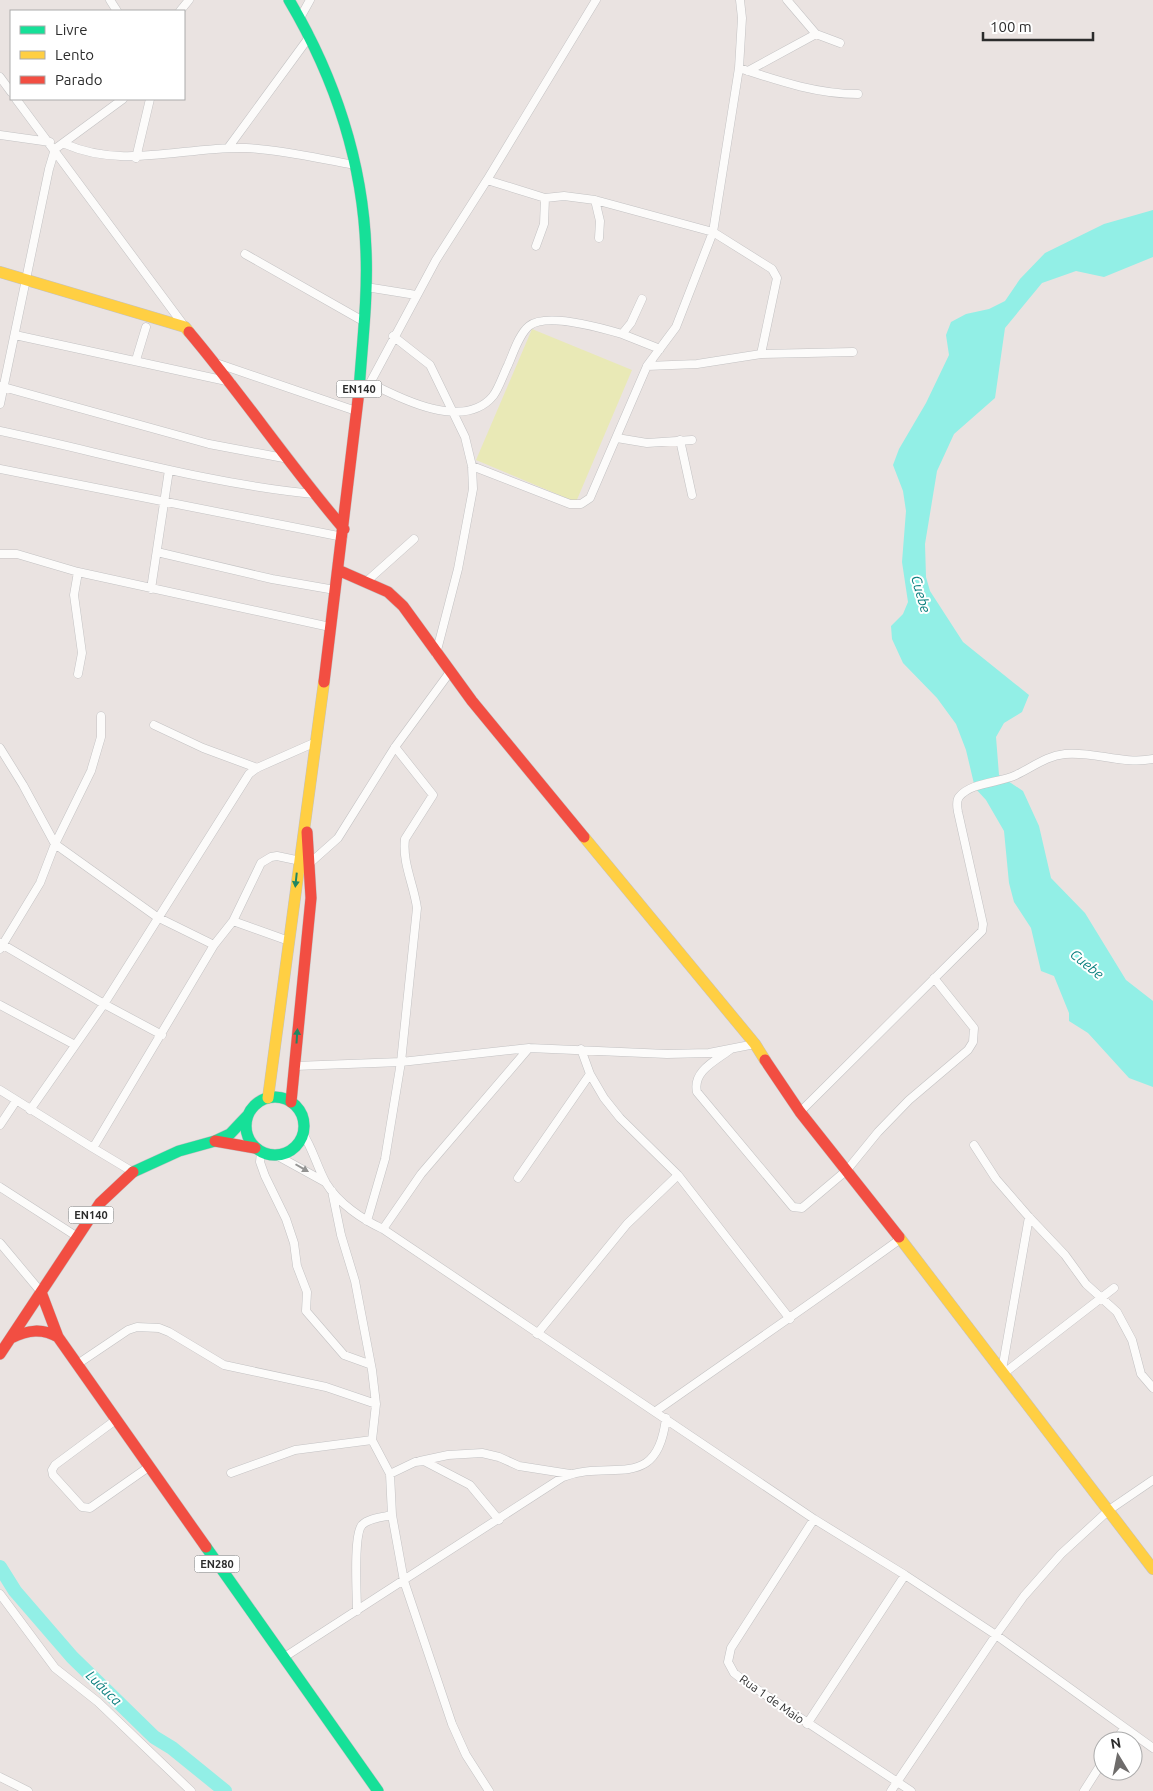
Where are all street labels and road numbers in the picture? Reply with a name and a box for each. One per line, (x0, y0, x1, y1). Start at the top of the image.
road number: EN140 (336, 380, 382, 398)
road number: EN140 (68, 1206, 114, 1224)
road number: EN280 (194, 1556, 240, 1572)
street label: Rua 1 de Maio (737, 1672, 807, 1726)

